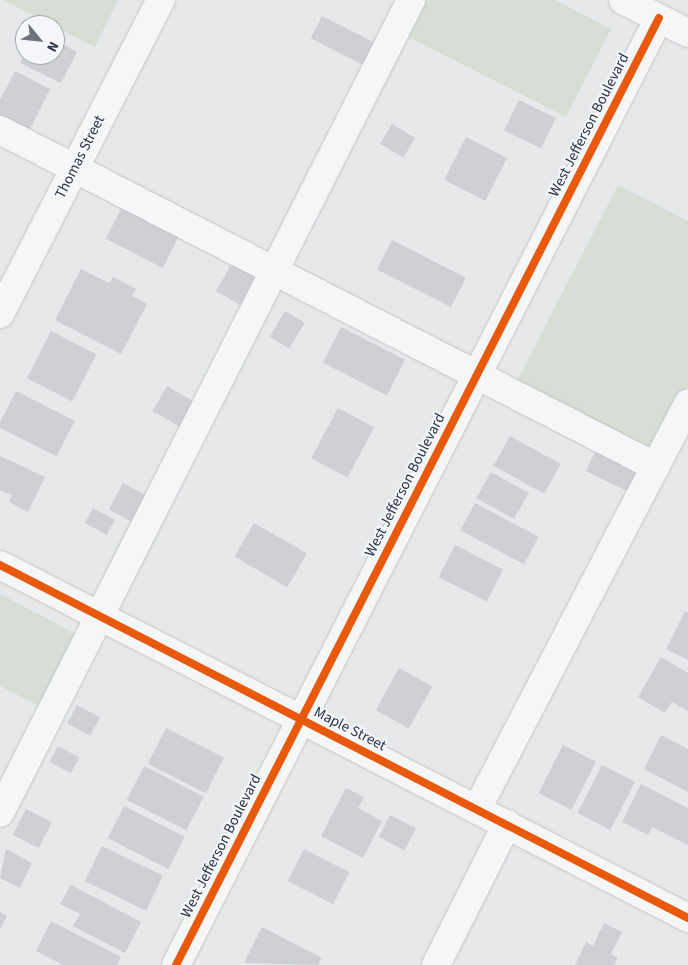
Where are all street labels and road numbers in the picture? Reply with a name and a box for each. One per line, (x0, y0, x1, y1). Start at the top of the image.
street label: West Jefferson Boulevard (545, 50, 633, 200)
street label: Thomas Street (51, 112, 109, 202)
street label: West Jefferson Boulevard (361, 410, 449, 560)
street label: Maple Street (311, 703, 389, 755)
street label: West Jefferson Boulevard (177, 771, 265, 921)

